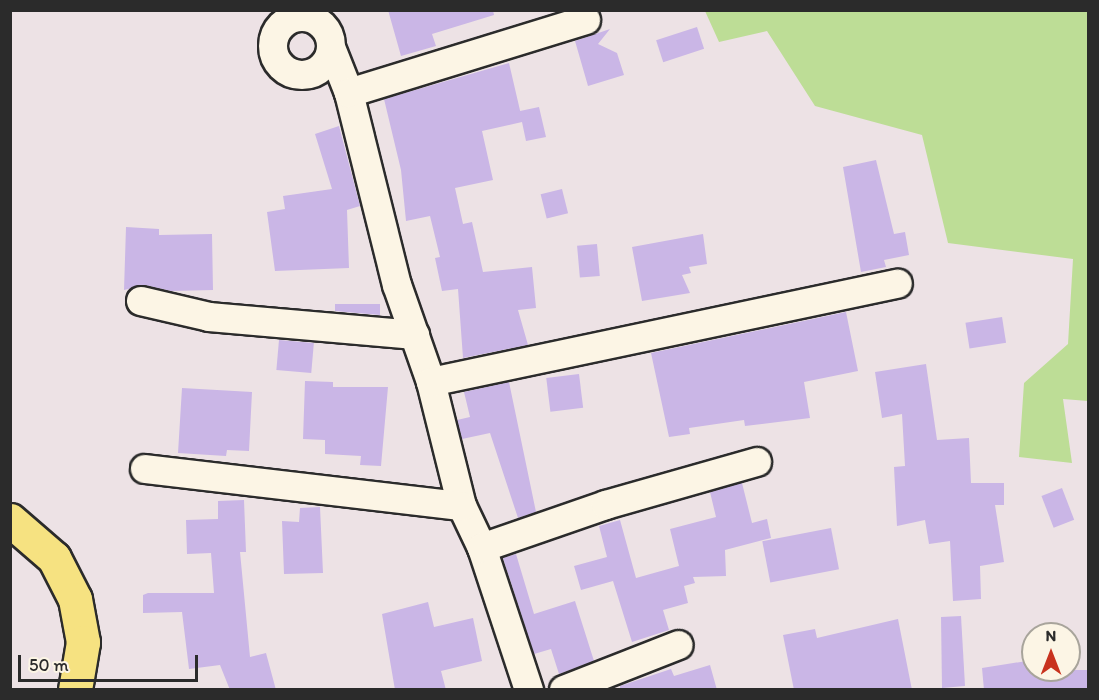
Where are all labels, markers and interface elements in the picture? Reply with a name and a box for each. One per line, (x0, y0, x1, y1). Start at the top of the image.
north arrow (1021, 622, 1081, 682)
text: N (1046, 626, 1056, 645)
scale bar (21, 643, 201, 681)
text: 50 m (29, 654, 69, 676)

